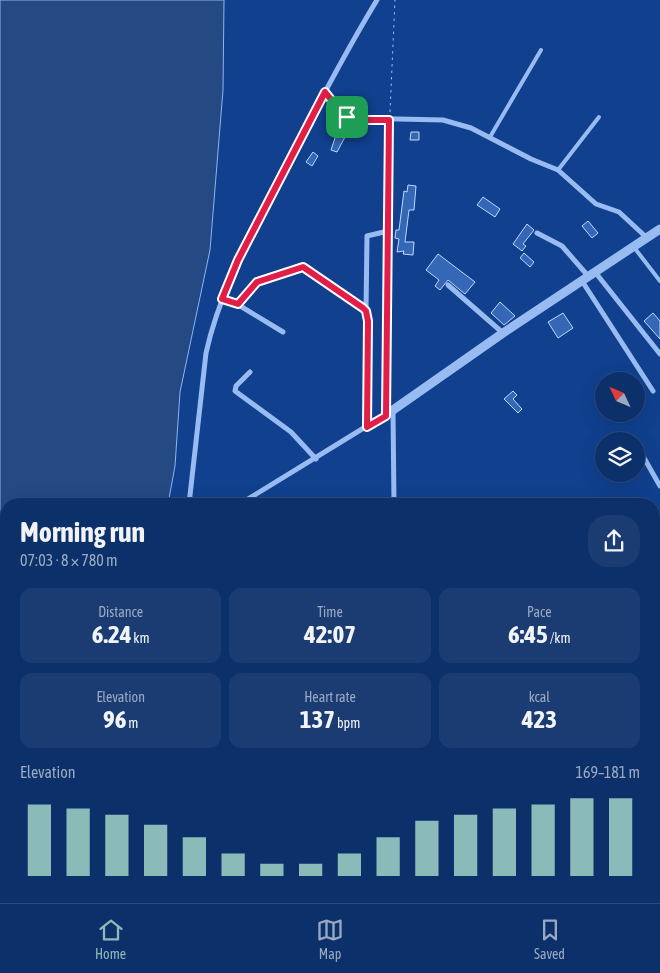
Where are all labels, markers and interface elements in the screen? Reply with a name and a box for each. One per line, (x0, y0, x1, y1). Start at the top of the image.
pin (326, 96, 368, 138)
icon: arrive (333, 103, 361, 131)
north arrow (595, 372, 645, 422)
map controls (595, 372, 645, 482)
button: layers (595, 432, 645, 482)
button: share (588, 515, 640, 567)
text: Morning run (20, 516, 145, 548)
text: 07:03 · 8 × 780 m (20, 551, 118, 569)
text: Distance (98, 604, 143, 620)
text: Time (317, 604, 343, 620)
text: Pace (527, 604, 552, 620)
text: 6.24 (92, 620, 131, 648)
text: 42:07 (304, 620, 356, 648)
text: 6:45 (508, 620, 548, 648)
text: km (131, 630, 150, 646)
text: /km (548, 630, 571, 646)
text: Elevation (96, 689, 145, 705)
text: Heart rate (304, 689, 356, 705)
text: kcal (529, 689, 550, 705)
text: 96 (103, 705, 126, 733)
text: 137 (300, 705, 335, 733)
text: 423 (522, 705, 557, 733)
text: m (126, 715, 138, 731)
text: bpm (335, 715, 360, 731)
text: Elevation (20, 763, 75, 781)
text: 169–181 m (576, 763, 640, 781)
tab: Home (95, 916, 126, 962)
tab: Map (316, 916, 344, 962)
tab: Saved (534, 916, 565, 962)

